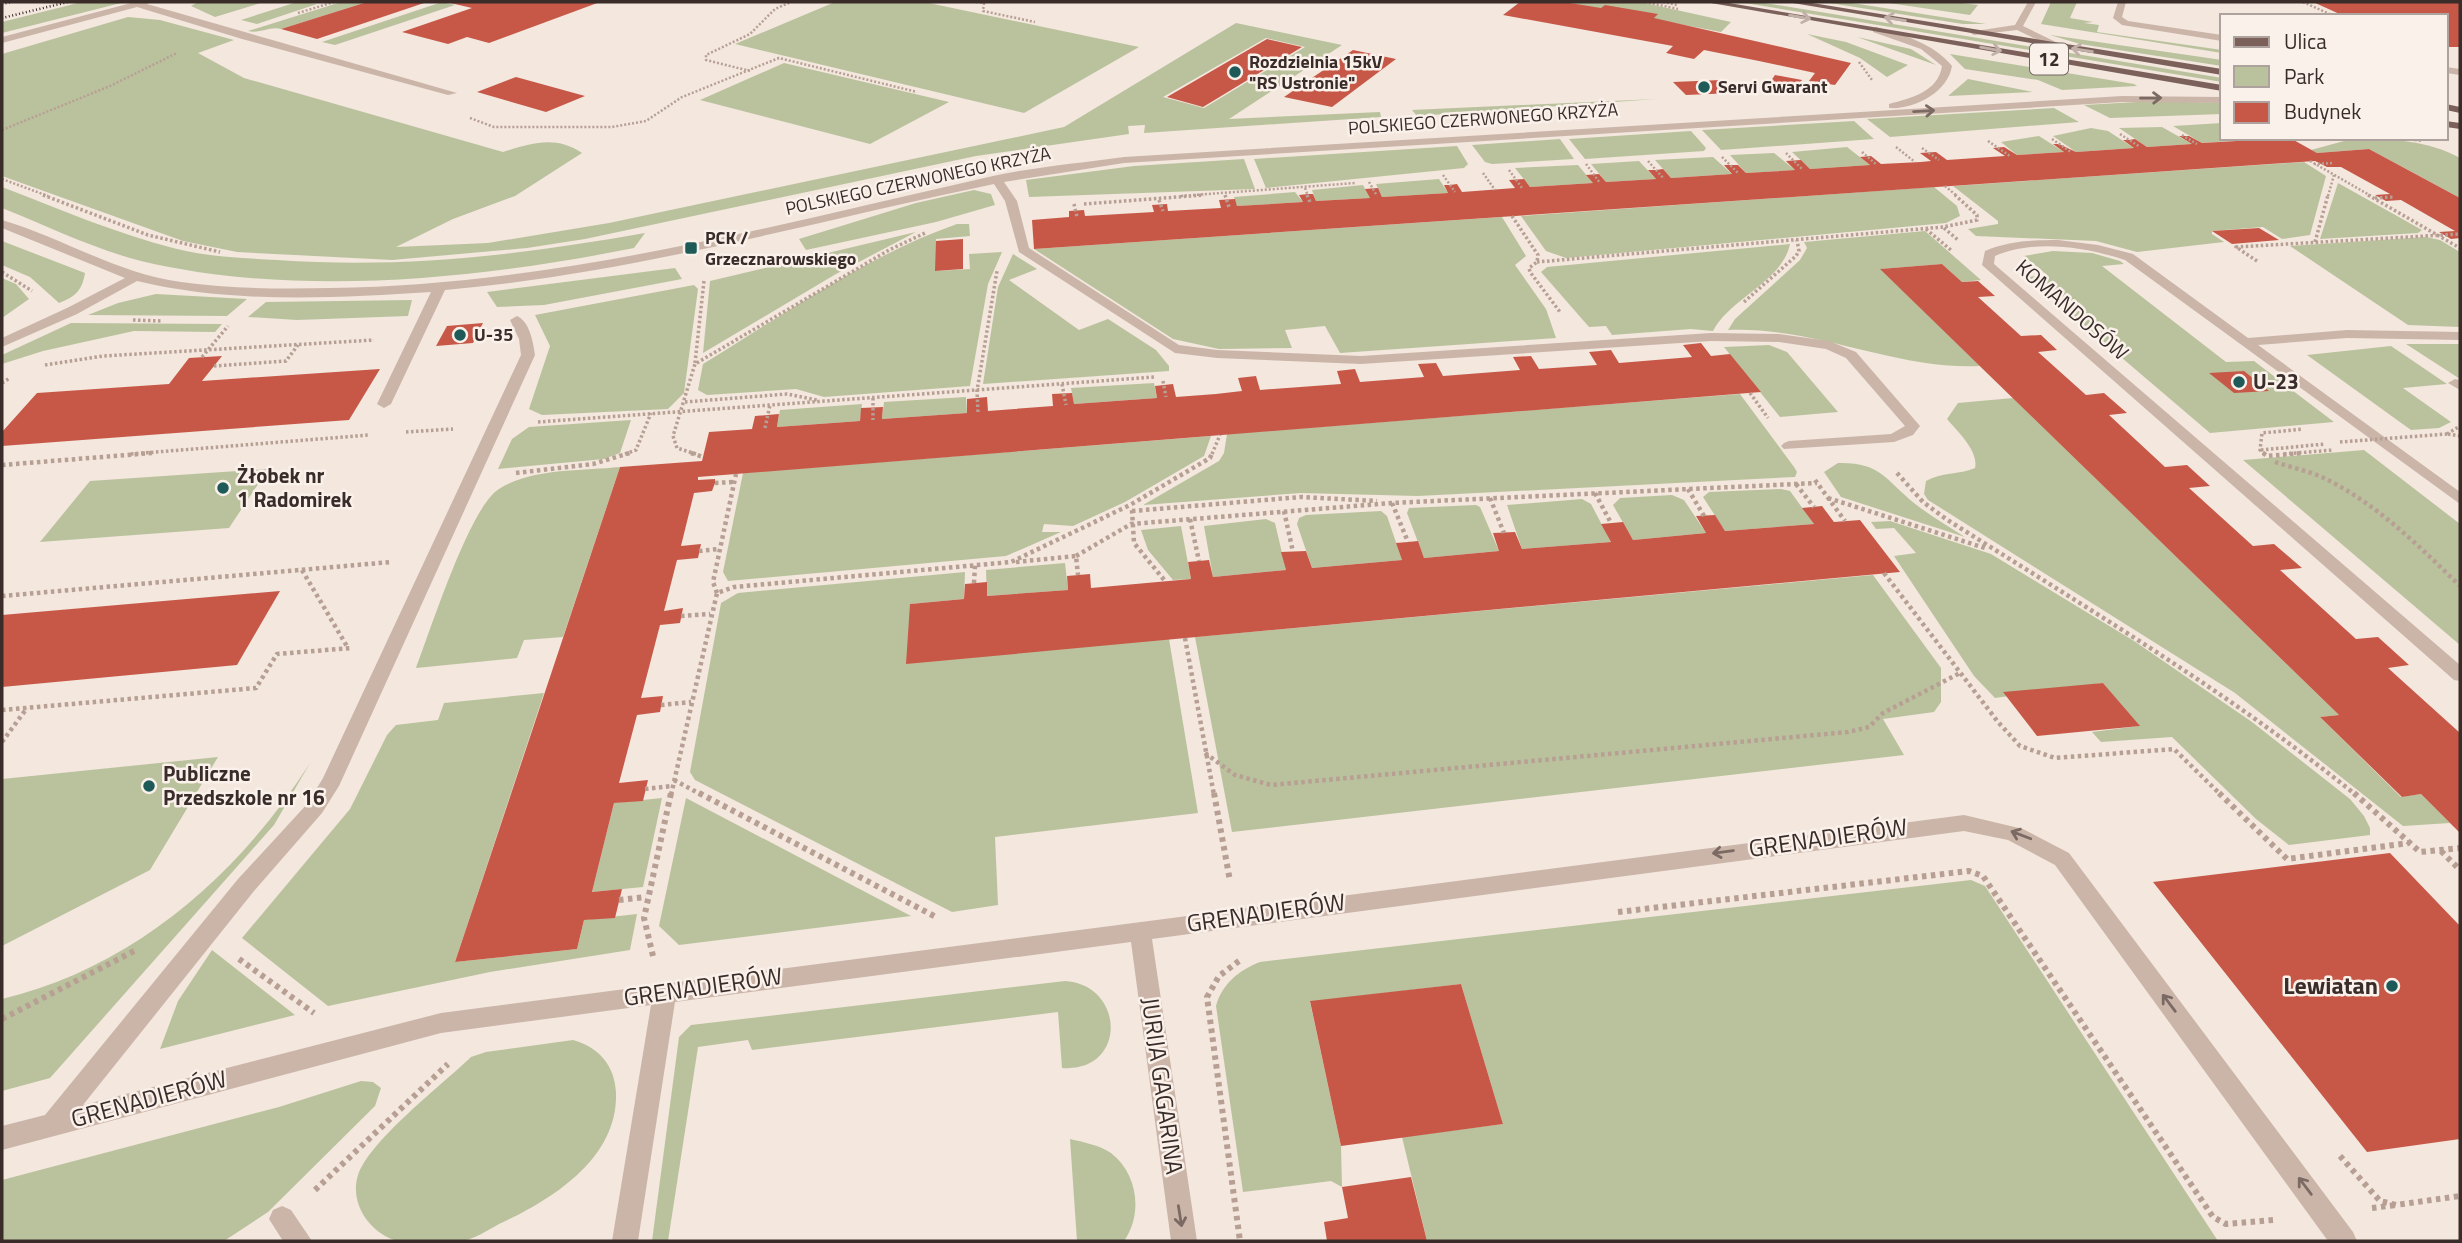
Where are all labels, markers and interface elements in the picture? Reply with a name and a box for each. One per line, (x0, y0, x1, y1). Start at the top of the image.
one-way arrow (1788, 11, 1811, 24)
one-way arrow (1884, 12, 1907, 25)
legend (2220, 14, 2448, 140)
text: Ulica (2284, 25, 2327, 57)
one-way arrow (1979, 43, 2002, 56)
one-way arrow (2071, 43, 2094, 56)
road number: 12 (2030, 44, 2068, 74)
place label: Rozdzielnia 15kV "RS Ustronie" (1249, 48, 1383, 96)
text: Park (2284, 60, 2324, 92)
marker: Rozdzielnia 15kV "RS Ustronie" (1227, 64, 1243, 80)
place label: Servi Gwarant (1718, 73, 1828, 100)
marker: Servi Gwarant (1696, 79, 1712, 95)
one-way arrow (2139, 91, 2162, 105)
text: Budynek (2284, 95, 2361, 127)
street label: POLSKIEGO CZERWONEGO KRZYŻA (1347, 96, 1619, 141)
one-way arrow (1912, 104, 1934, 117)
street label: POLSKIEGO CZERWONEGO KRZYŻA (783, 139, 1053, 222)
place label: PCK / Grzecznarowskiego (705, 224, 856, 272)
marker: PCK / Grzecznarowskiego (683, 240, 699, 256)
street label: KOMANDOSÓW (2009, 251, 2136, 368)
place label: U-35 (474, 321, 513, 348)
marker: U-35 (452, 327, 468, 343)
place label: U-23 (2253, 365, 2299, 397)
marker: U-23 (2231, 374, 2247, 390)
place label: Żłobek nr 1 Radomirek (237, 459, 352, 515)
marker: Żłobek nr 1 Radomirek (215, 480, 231, 496)
place label: Publiczne Przedszkole nr 16 (163, 757, 325, 813)
marker: Publiczne Przedszkole nr 16 (141, 778, 157, 794)
street label: GRENADIERÓW (1746, 808, 1910, 866)
one-way arrow (2010, 828, 2032, 840)
one-way arrow (1713, 846, 1735, 859)
street label: GRENADIERÓW (1184, 883, 1348, 941)
street label: GRENADIERÓW (621, 957, 785, 1015)
place label: Lewiatan (2283, 967, 2378, 1003)
marker: Lewiatan (2384, 978, 2400, 994)
one-way arrow (2162, 994, 2176, 1013)
street label: JURIJA GAGARINA (1133, 995, 1193, 1177)
street label: GRENADIERÓW (67, 1060, 231, 1136)
one-way arrow (2297, 1177, 2312, 1196)
one-way arrow (1174, 1204, 1187, 1227)

